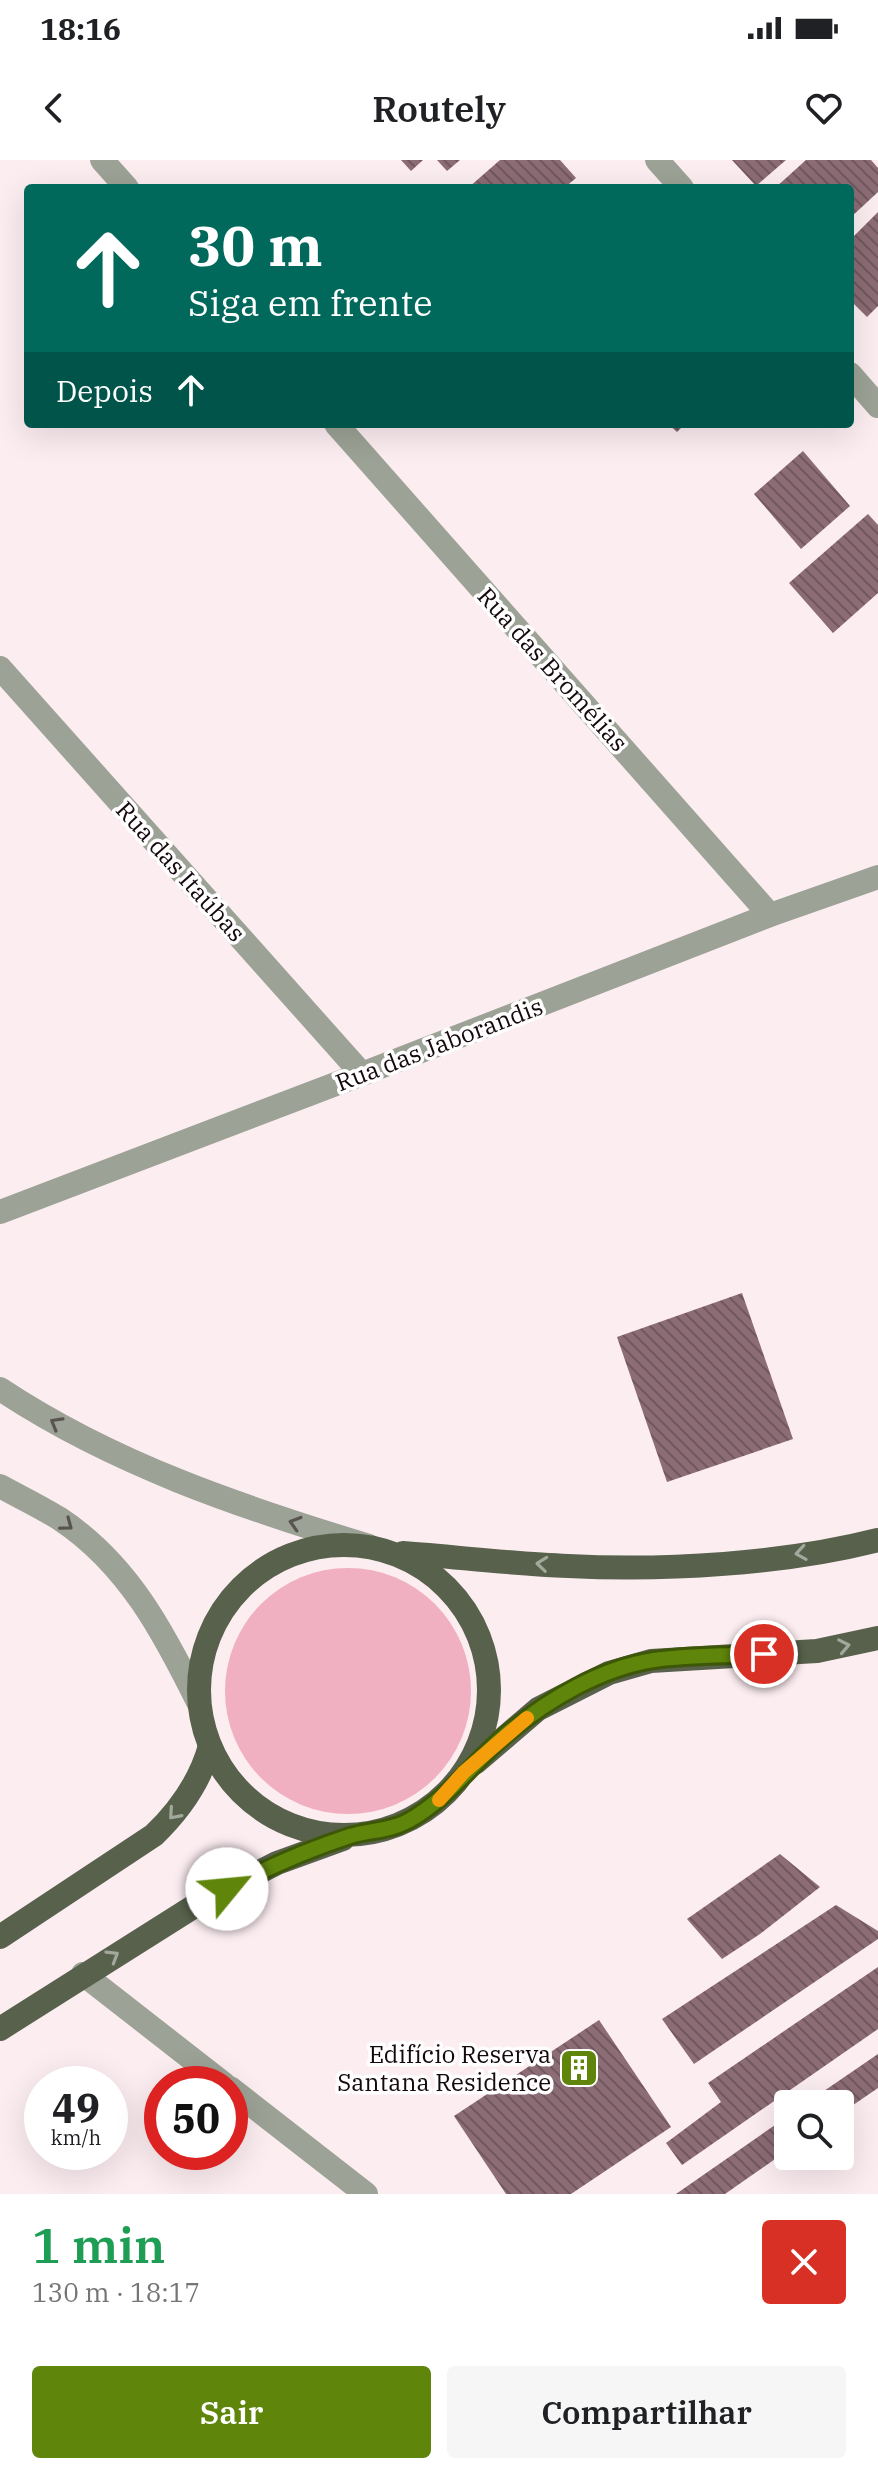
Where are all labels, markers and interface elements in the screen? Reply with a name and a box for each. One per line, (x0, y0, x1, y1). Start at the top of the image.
text: 18:16 (40, 9, 121, 48)
text: Routely (372, 85, 506, 132)
icon: back (32, 86, 76, 130)
icon: heart (802, 86, 846, 130)
text: 30 m (188, 209, 323, 281)
icon: ahead (56, 216, 160, 320)
text: Siga em frente (188, 279, 433, 326)
icon: ahead (169, 368, 213, 412)
text: Depois (56, 371, 153, 410)
street label: Rua das Bromélias (471, 580, 635, 758)
street label: Rua das Itaúbas (109, 794, 253, 948)
street label: Rua das Jaborandis (331, 990, 547, 1098)
one-way arrow (50, 1417, 64, 1433)
one-way arrow (58, 1516, 73, 1530)
one-way arrow (288, 1516, 302, 1532)
one-way arrow (794, 1544, 808, 1561)
one-way arrow (535, 1556, 548, 1573)
pin (730, 1620, 798, 1688)
icon: arrive (742, 1632, 786, 1676)
one-way arrow (837, 1638, 850, 1655)
one-way arrow (169, 1804, 184, 1819)
position arrow (185, 1847, 269, 1931)
one-way arrow (104, 1951, 119, 1966)
place label: Edifício Reserva Santana Residence (337, 2038, 551, 2098)
building icon: Edifício Reserva Santana Residence (558, 2047, 600, 2089)
speed limit sign: 50 (144, 2066, 248, 2170)
text: 49 (52, 2082, 100, 2134)
map controls (774, 2090, 854, 2170)
button: search (774, 2090, 854, 2170)
text: km/h (51, 2124, 101, 2151)
text: 1 min (32, 2214, 165, 2276)
button: close (762, 2220, 846, 2304)
text: 130 m · 18:17 (32, 2275, 200, 2309)
button: Sair (32, 2366, 431, 2458)
button: Compartilhar (447, 2366, 846, 2458)

